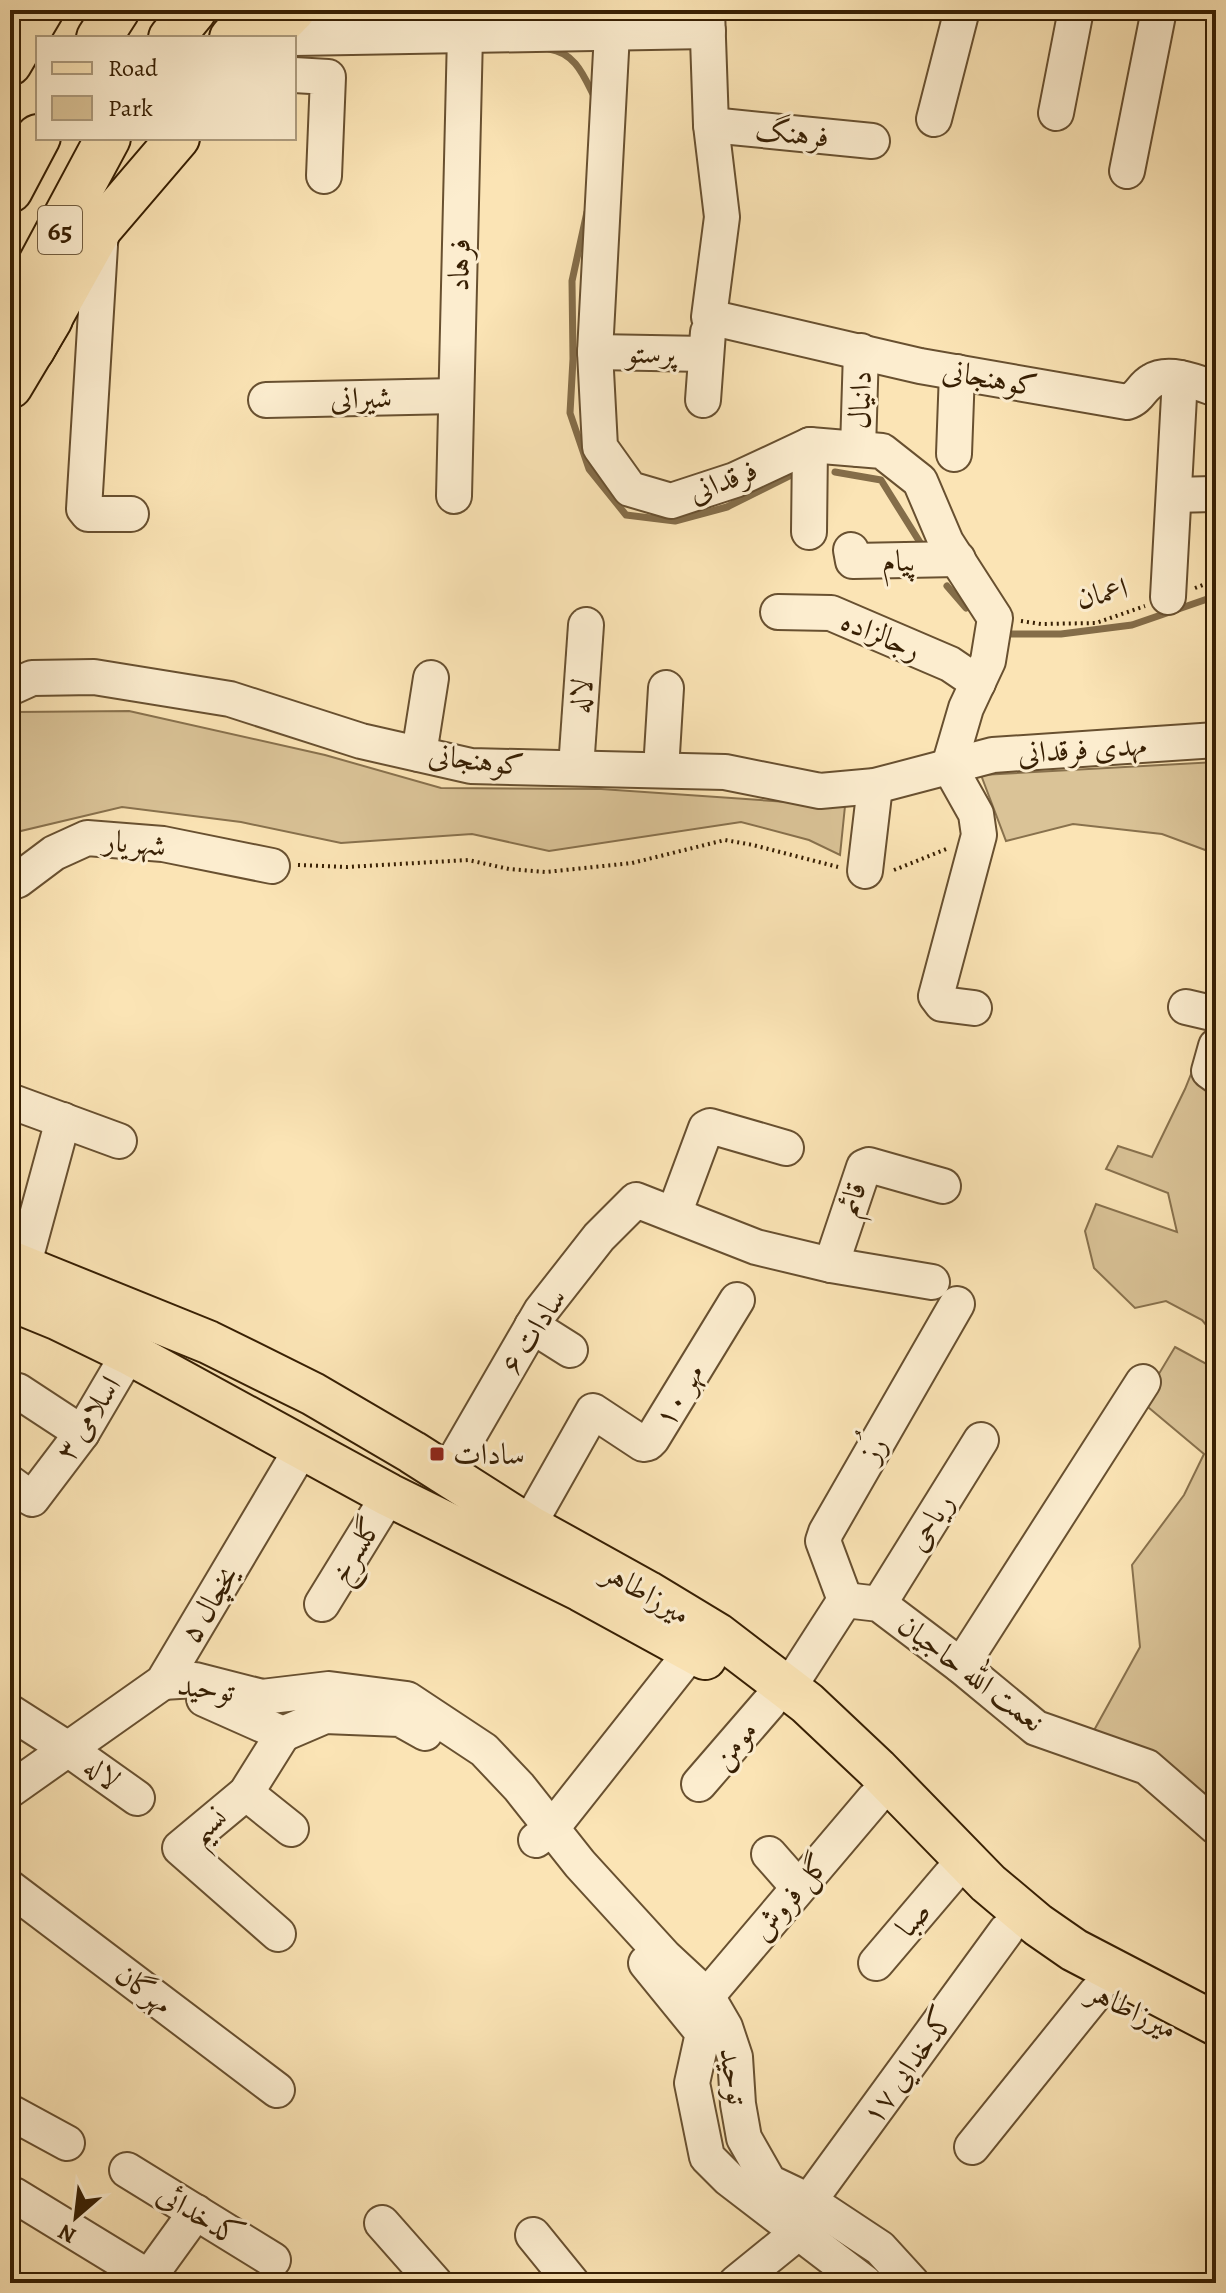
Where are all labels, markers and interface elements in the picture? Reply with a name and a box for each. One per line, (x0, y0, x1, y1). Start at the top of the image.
legend (36, 36, 296, 140)
text: Road (108, 52, 158, 84)
text: Park (108, 92, 153, 124)
street label: فرهنگ (753, 109, 831, 157)
road number: 65 (38, 206, 82, 254)
street label: فرهاد (438, 238, 480, 292)
street label: پرستو (623, 333, 679, 373)
street label: کوهنجانی (939, 350, 1041, 406)
street label: دانیال (839, 370, 881, 430)
street label: شیرانی (330, 377, 392, 419)
street label: فرقدانی (683, 450, 763, 512)
street label: پیام (882, 541, 917, 587)
street label: اعمان (1072, 568, 1132, 618)
street label: رجالزاده (835, 600, 927, 670)
street label: لاله (560, 677, 602, 715)
street label: مهدی فرقدانی (1016, 725, 1148, 773)
street label: کوهنجانی (426, 734, 526, 786)
street label: شهریار (99, 820, 168, 866)
street label: قائم (828, 1177, 882, 1223)
street label: سادات ۶ (490, 1280, 576, 1382)
street label: مهر ۱۰ (645, 1356, 713, 1434)
street label: اسلامی ۳ (46, 1368, 130, 1468)
street label: رُز (844, 1426, 896, 1472)
place label: سادات (453, 1434, 525, 1474)
marker: سادات (428, 1445, 446, 1463)
street label: ریاحی (897, 1486, 963, 1558)
street label: گلسرخ (319, 1509, 396, 1594)
street label: میرزاطاهر (594, 1551, 698, 1634)
street label: یخچال ۵ (170, 1557, 248, 1650)
street label: نعمت الله حاجیان (890, 1602, 1054, 1741)
street label: توحید (175, 1665, 237, 1711)
street label: مومن (702, 1711, 766, 1777)
street label: لاله (76, 1746, 128, 1800)
street label: نسیم (181, 1797, 241, 1859)
street label: گل فروش (742, 1845, 839, 1950)
street label: صبا (886, 1893, 940, 1945)
street label: مهرگان (107, 1954, 181, 2024)
street label: میرزاطاهر (1079, 1970, 1184, 2049)
street label: کدخدایی ۱۷ (852, 2000, 964, 2132)
street label: توحید (710, 2045, 758, 2108)
street label: کدخدائی (150, 2174, 250, 2256)
north arrow (36, 2177, 116, 2257)
text: N (53, 2217, 81, 2251)

